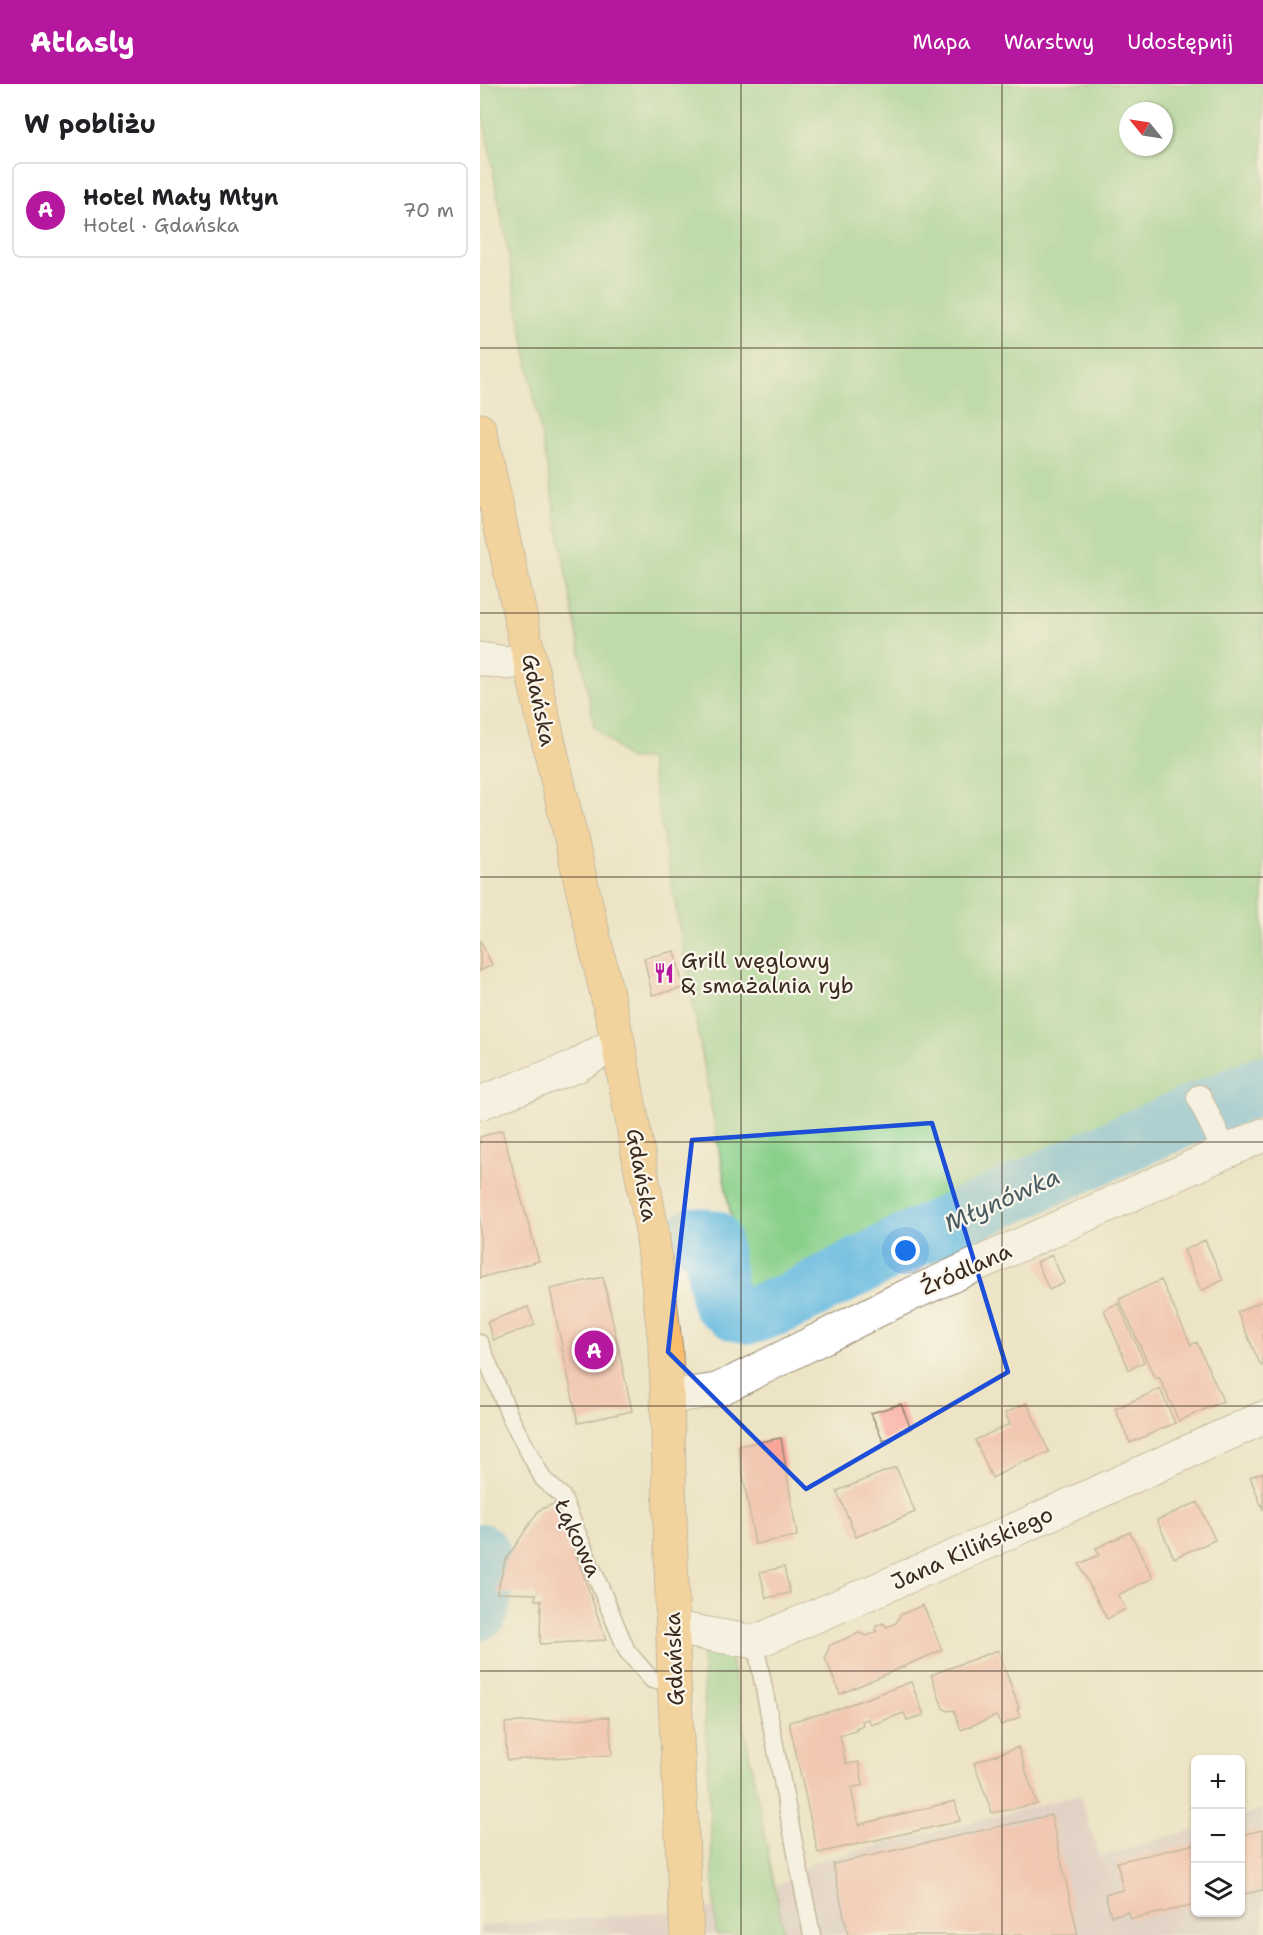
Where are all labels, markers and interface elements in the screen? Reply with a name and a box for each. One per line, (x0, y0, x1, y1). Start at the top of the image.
text: Atlasly (30, 23, 135, 61)
text: Mapa (913, 28, 971, 56)
text: Warstwy (1004, 28, 1094, 56)
text: Udostępnij (1127, 28, 1233, 56)
north arrow (1119, 102, 1173, 156)
text: W pobliżu (24, 106, 156, 141)
text: Hotel Mały Młyn (83, 183, 278, 212)
text: A (38, 197, 53, 223)
text: 70 m (402, 197, 454, 223)
text: Hotel · Gdańska (83, 212, 239, 238)
street label: Gdańska (515, 651, 563, 749)
place label: Grill węglowy & smażalnia ryb (681, 946, 854, 1000)
restaurant icon: Grill węglowy & smażalnia ryb (652, 961, 676, 985)
street label: Gdańska (620, 1126, 664, 1224)
water label: Młynówka (939, 1160, 1065, 1240)
your location (891, 1236, 920, 1265)
street label: Źródlana (916, 1236, 1016, 1302)
pin: A (574, 1328, 614, 1372)
street label: Łąkowa (547, 1494, 609, 1582)
street label: Jana Kilińskiego (886, 1499, 1058, 1597)
street label: Gdańska (658, 1611, 690, 1706)
map controls (1191, 1755, 1245, 1917)
button: + (1191, 1755, 1245, 1809)
button: − (1191, 1809, 1245, 1863)
button: layers (1191, 1863, 1245, 1917)

